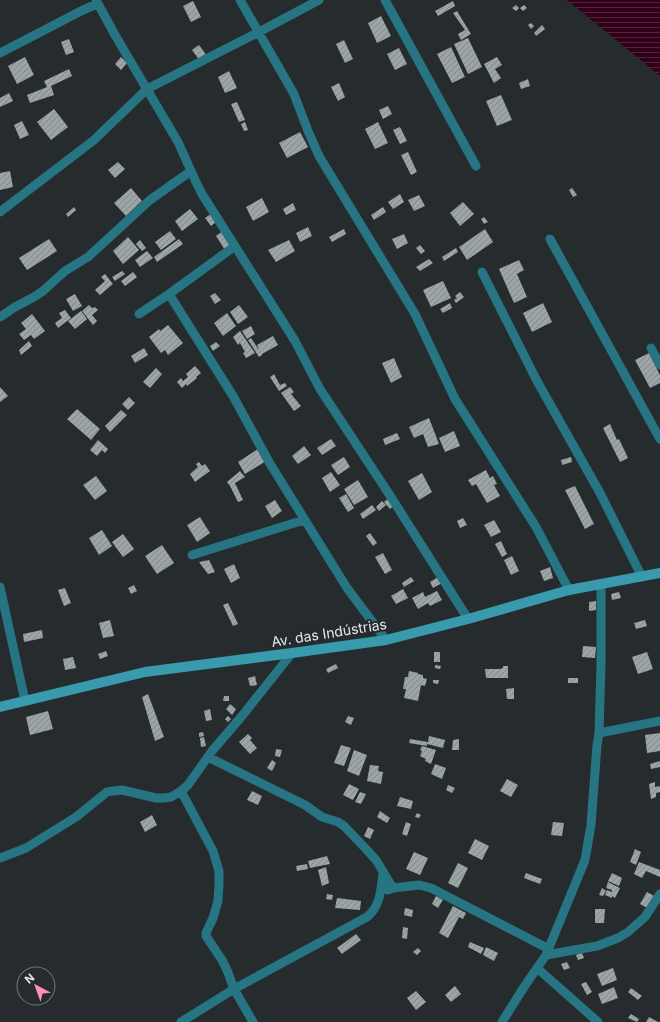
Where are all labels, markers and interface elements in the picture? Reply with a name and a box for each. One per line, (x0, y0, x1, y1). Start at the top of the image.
street label: Av. das Indústrias (270, 615, 388, 650)
north arrow (16, 966, 56, 1006)
text: N (22, 970, 37, 986)

